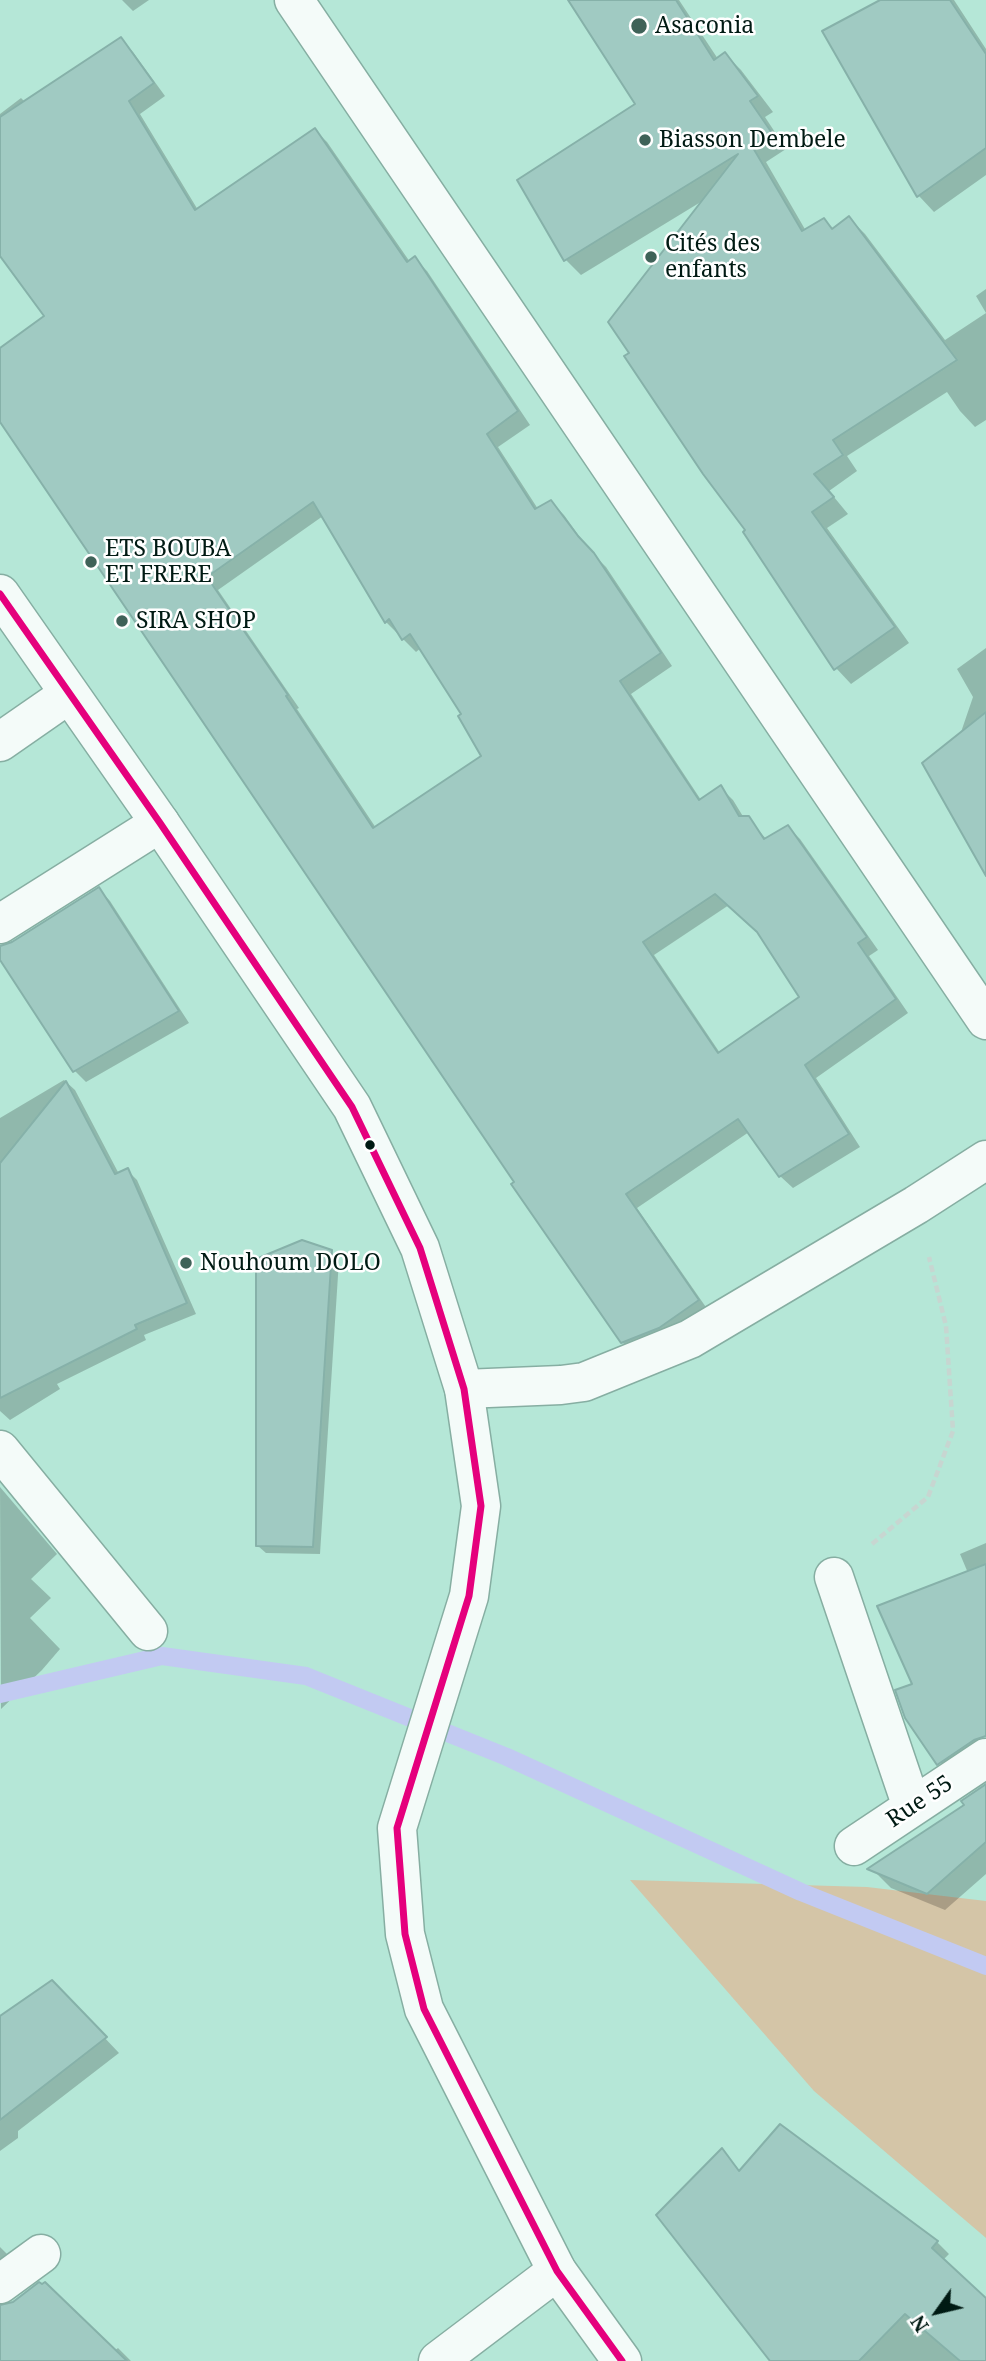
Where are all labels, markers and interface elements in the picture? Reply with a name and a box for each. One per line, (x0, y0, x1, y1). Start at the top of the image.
place label: Asaconia (655, 12, 754, 40)
marker: Asaconia (629, 16, 649, 36)
place label: Biasson Dembele (659, 126, 846, 154)
marker: Biasson Dembele (637, 132, 653, 148)
place label: Cités des enfants (665, 230, 760, 284)
marker: Cités des enfants (643, 249, 659, 265)
place label: ETS BOUBA ET FRERE (105, 535, 231, 589)
marker: ETS BOUBA ET FRERE (83, 554, 99, 570)
place label: SIRA SHOP (136, 607, 256, 635)
marker: SIRA SHOP (114, 613, 130, 629)
unlabelled marker (363, 1138, 377, 1152)
place label: Nouhoum DOLO (200, 1249, 381, 1277)
marker: Nouhoum DOLO (178, 1255, 194, 1271)
street label: Rue 55 (882, 1770, 958, 1834)
north arrow (902, 2277, 972, 2347)
text: N (905, 2310, 935, 2337)

